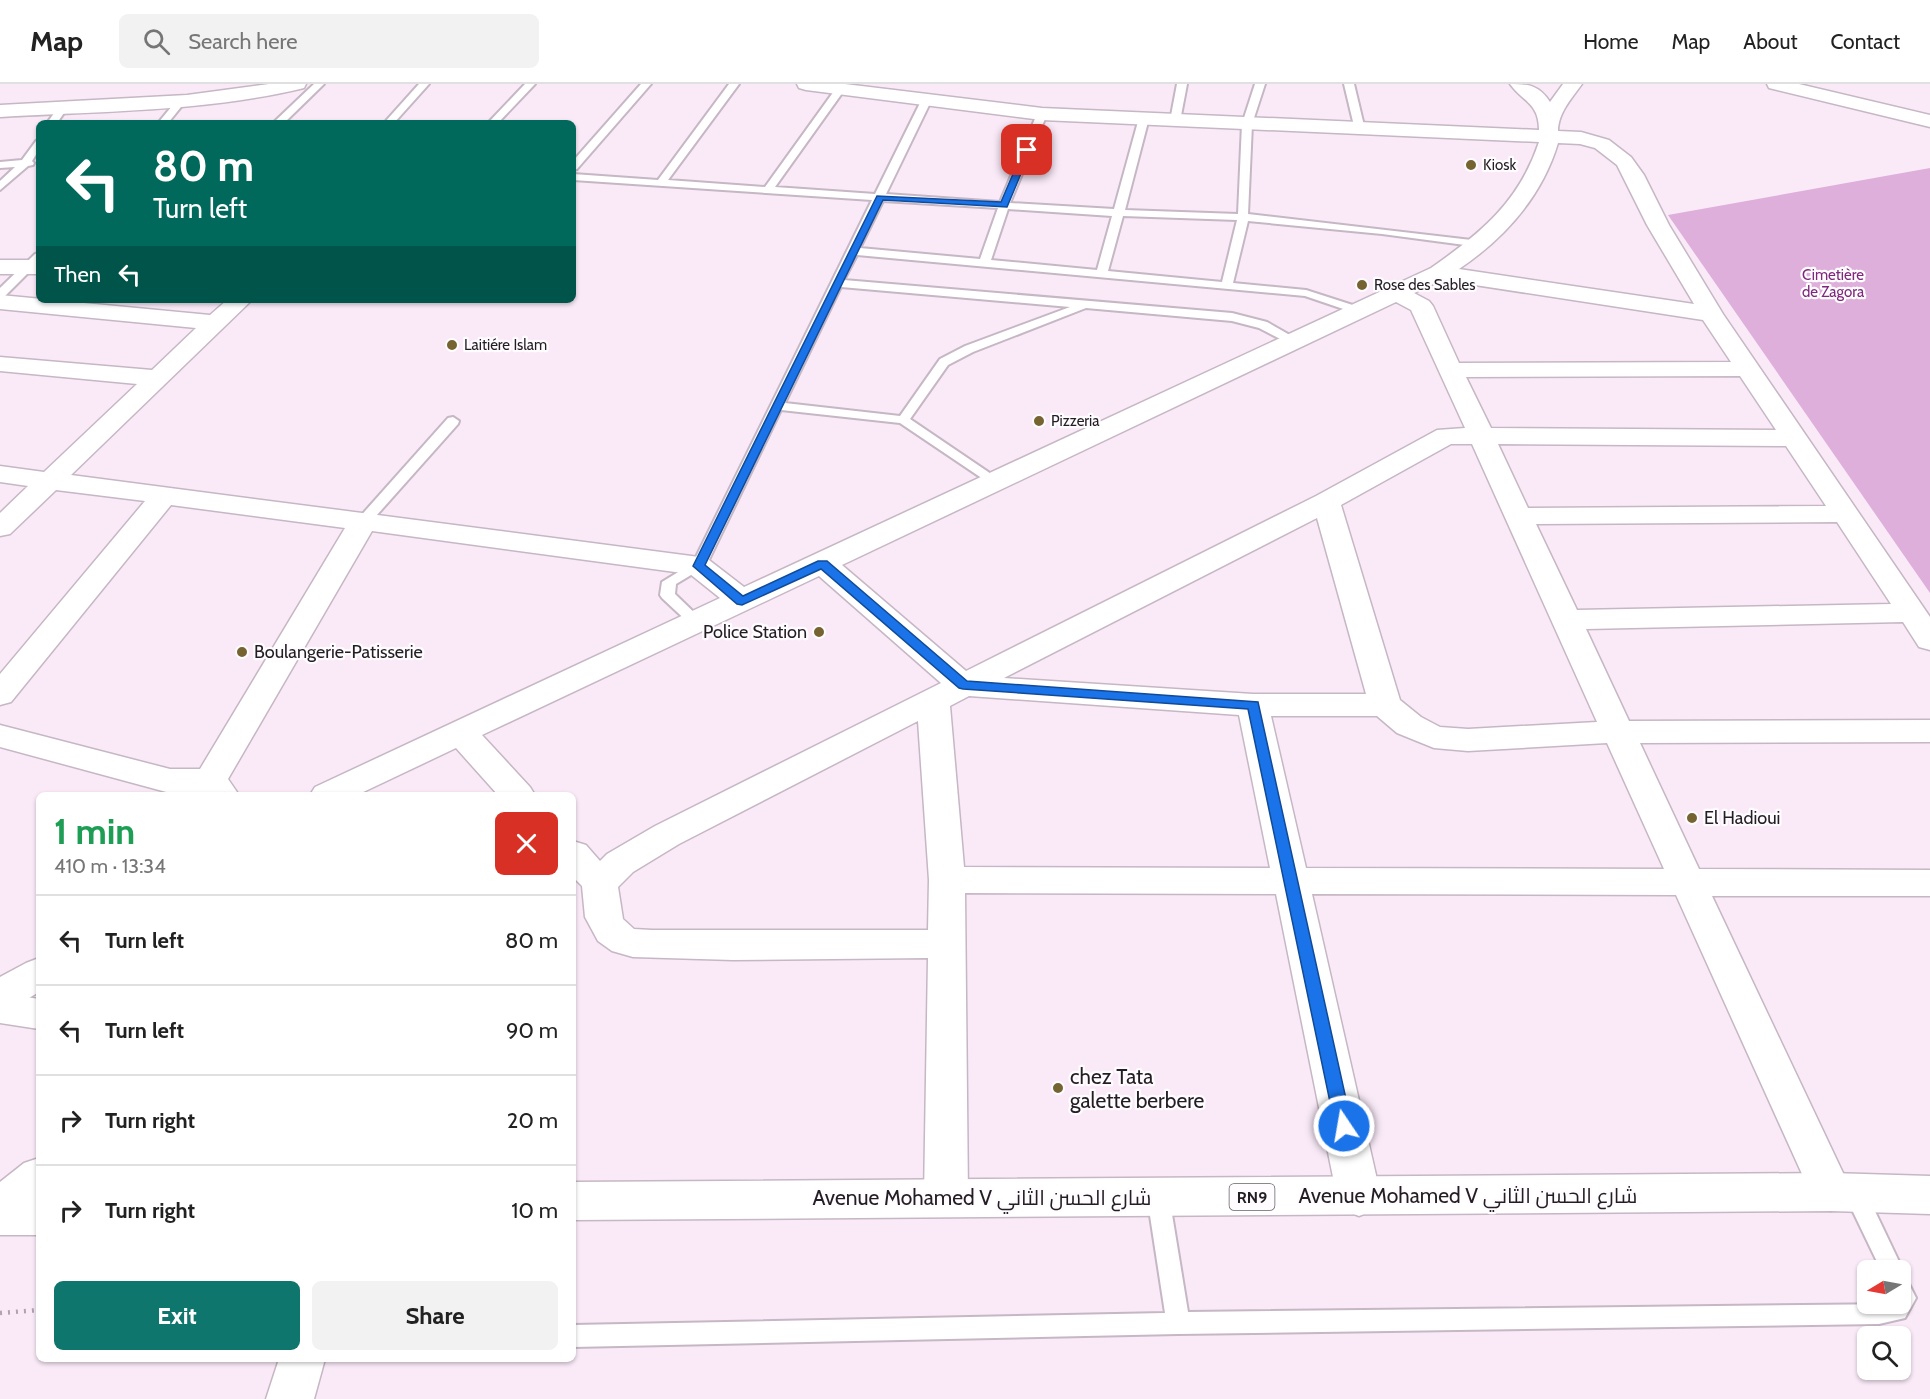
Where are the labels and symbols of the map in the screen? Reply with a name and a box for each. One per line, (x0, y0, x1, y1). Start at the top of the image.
pin (1001, 124, 1052, 175)
place label: Kiosk (1483, 156, 1516, 174)
marker: Kiosk (1464, 158, 1478, 172)
park label: Cimetière de Zagora (1802, 266, 1865, 301)
place label: Rose des Sables (1374, 276, 1476, 294)
marker: Rose des Sables (1355, 278, 1369, 292)
place label: Laitiére Islam (464, 336, 547, 354)
marker: Laitiére Islam (445, 338, 459, 352)
place label: Pizzeria (1051, 412, 1100, 430)
marker: Pizzeria (1032, 414, 1046, 428)
place label: Police Station (703, 621, 807, 643)
marker: Police Station (812, 625, 826, 639)
place label: Boulangerie-Patisserie (254, 641, 423, 663)
marker: Boulangerie-Patisserie (235, 645, 249, 659)
place label: El Hadioui (1704, 807, 1780, 829)
marker: El Hadioui (1685, 811, 1699, 825)
place label: chez Tata galette berbere (1070, 1064, 1205, 1113)
marker: chez Tata galette berbere (1051, 1081, 1065, 1095)
position arrow (1312, 1094, 1376, 1158)
street label: Avenue Mohamed V شارع الحسن الثاني (1299, 1183, 1637, 1212)
road number: RN9 (1230, 1184, 1274, 1210)
street label: Avenue Mohamed V شارع الحسن الثاني (813, 1185, 1151, 1214)
north arrow (1857, 1260, 1911, 1314)

